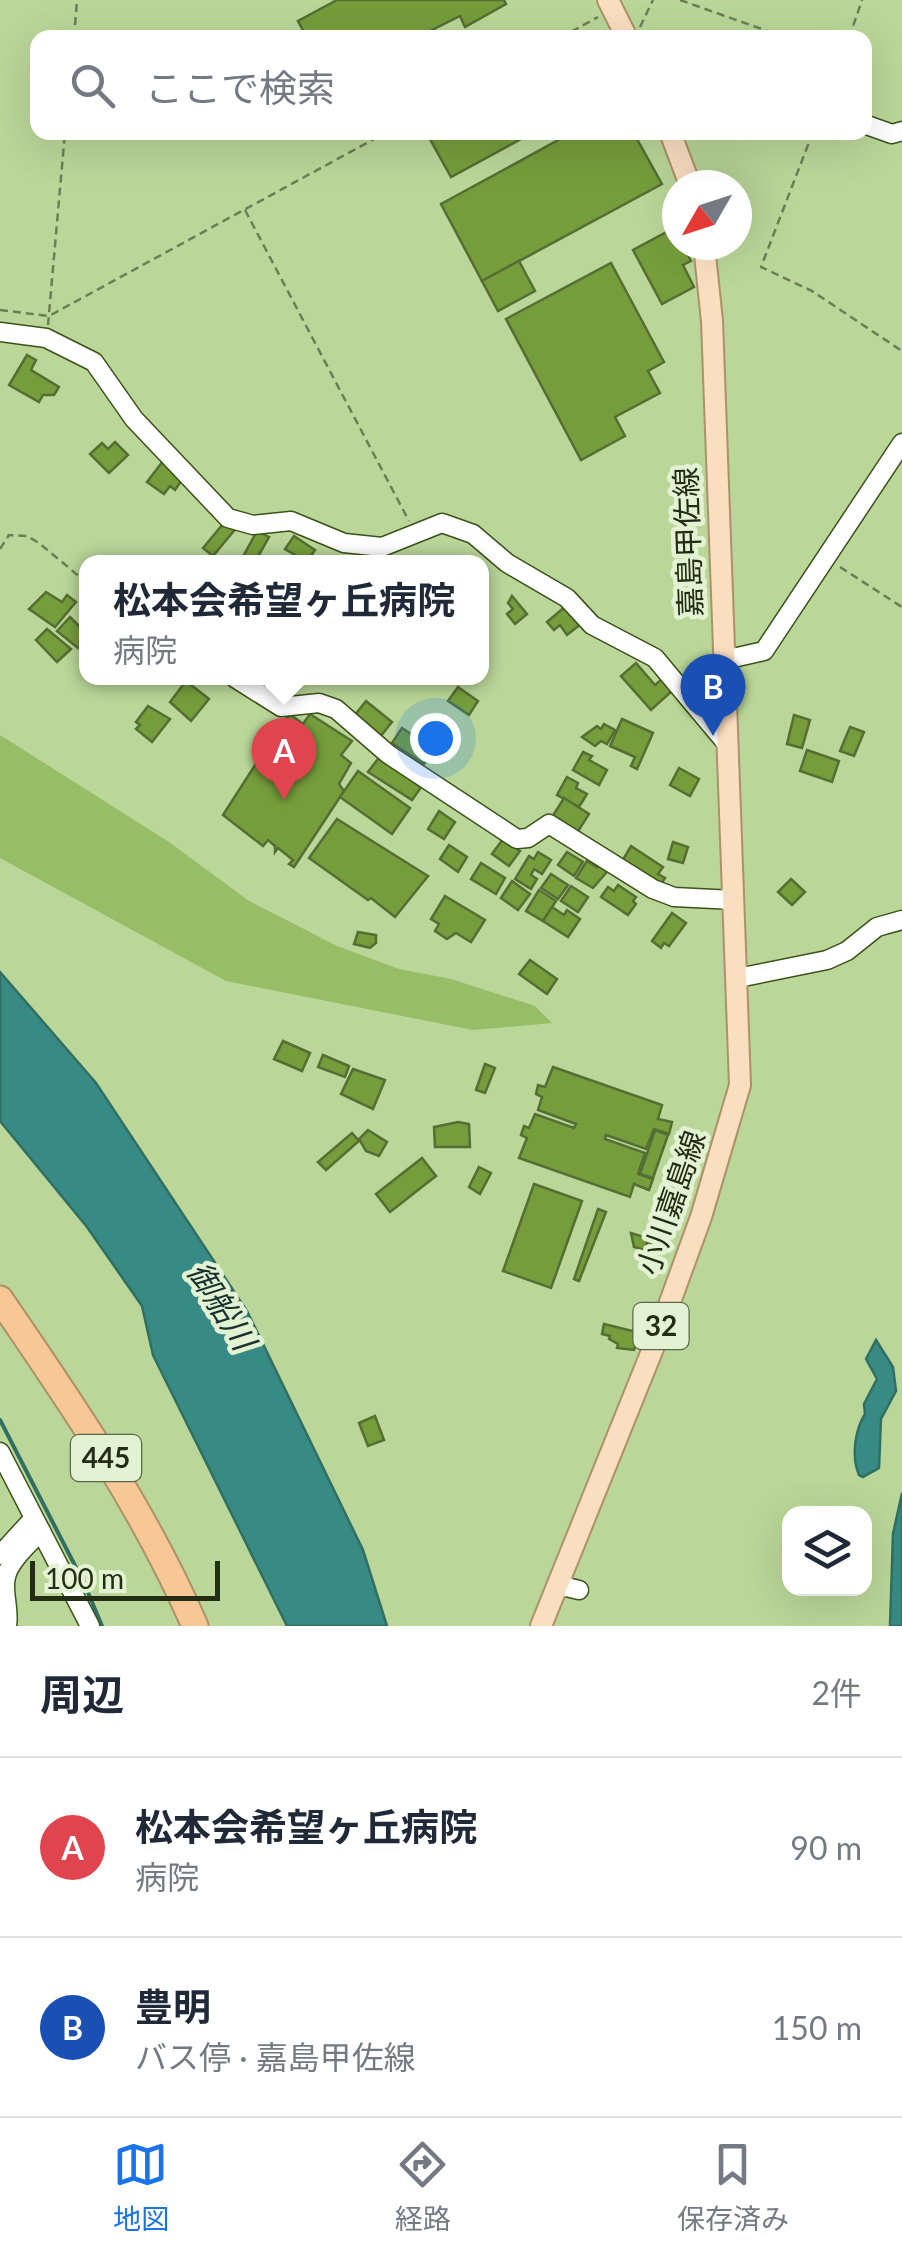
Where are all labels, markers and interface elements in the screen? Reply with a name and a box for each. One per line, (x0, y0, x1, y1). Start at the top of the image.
search box (30, 30, 872, 140)
icon: search (65, 58, 120, 113)
text: ここで検索 (145, 64, 335, 110)
north arrow (662, 170, 752, 260)
street label: 嘉島甲佐線 (666, 466, 708, 618)
popup (79, 555, 489, 685)
text: 松本会希望ヶ丘病院 (113, 576, 455, 622)
text: 病院 (113, 630, 177, 669)
pin: B (680, 654, 746, 736)
your location (410, 713, 461, 764)
pin: A (252, 718, 316, 800)
street label: 小川嘉島線 (629, 1126, 712, 1279)
water label: 御船川 (180, 1254, 266, 1359)
road number: 32 (634, 1303, 688, 1349)
road number: 445 (71, 1435, 141, 1481)
map controls (782, 1506, 872, 1596)
button: layers (782, 1506, 872, 1596)
scale bar (30, 1556, 220, 1600)
text: 100 m (45, 1561, 124, 1595)
text: 周辺 (40, 1669, 124, 1719)
text: 2件 (811, 1673, 862, 1712)
text: 松本会希望ヶ丘病院 (135, 1803, 477, 1849)
text: A (61, 1828, 84, 1867)
text: 90 m (790, 1828, 862, 1867)
text: 病院 (135, 1857, 199, 1896)
text: 豊明 (135, 1983, 211, 2029)
text: B (62, 2008, 83, 2047)
text: 150 m (772, 2008, 862, 2047)
text: バス停 · 嘉島甲佐線 (135, 2037, 416, 2076)
tab: 地図 (113, 2137, 169, 2237)
tab: 経路 (395, 2137, 451, 2237)
tab: 保存済み (677, 2137, 789, 2237)

